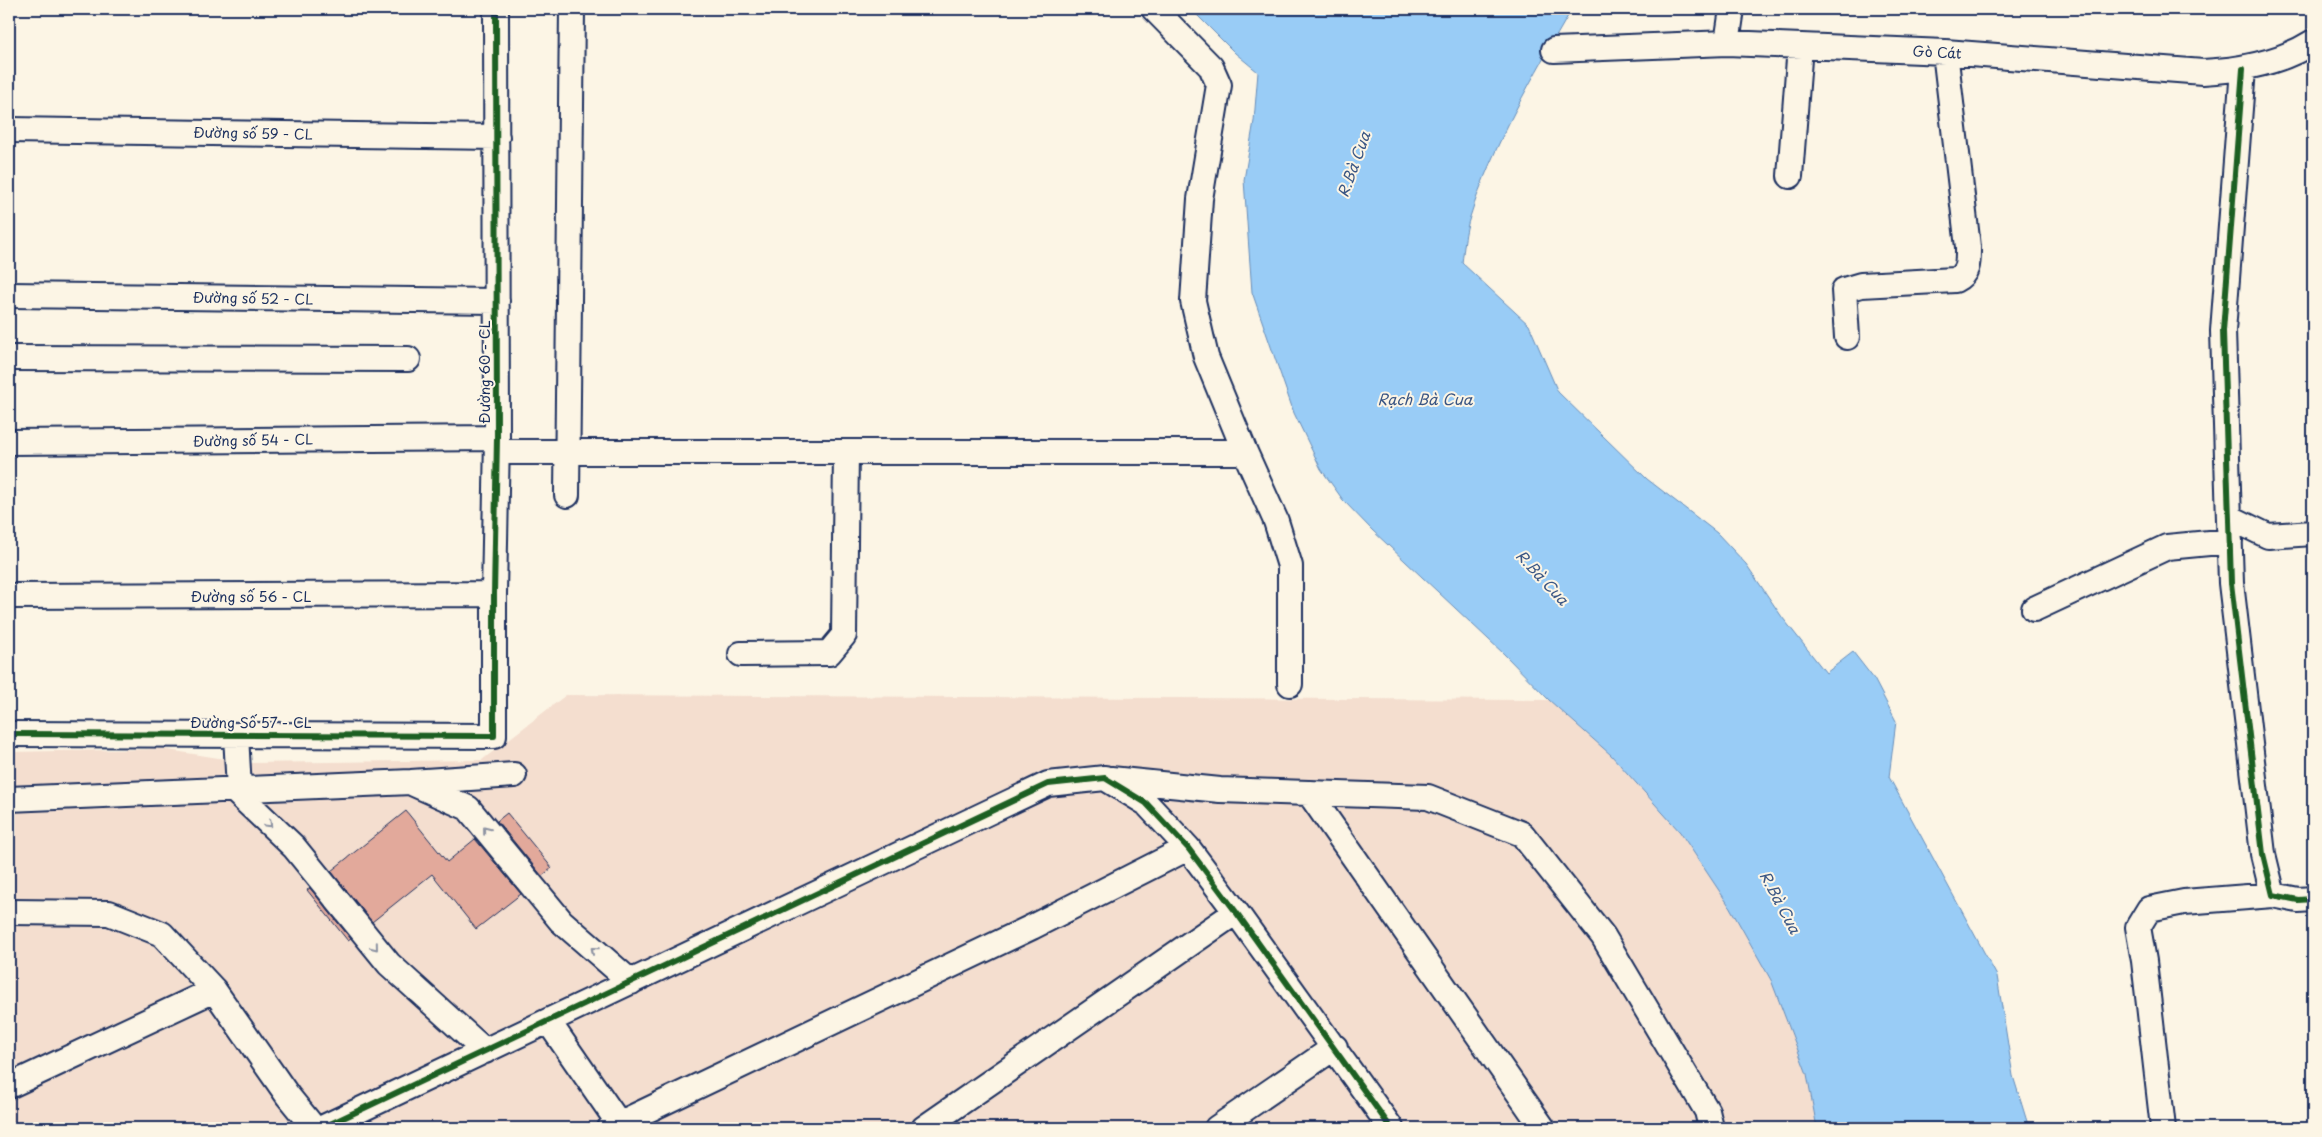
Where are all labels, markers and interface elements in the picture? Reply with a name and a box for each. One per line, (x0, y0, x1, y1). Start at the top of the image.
street label: Gò Cát (1912, 40, 1962, 64)
street label: Đường số 59 - CL (193, 121, 313, 145)
water label: R.Bà Cua (1331, 127, 1376, 200)
street label: Đường số 52 - CL (193, 286, 313, 310)
street label: Đường 60 - CL (474, 320, 495, 424)
water label: Rạch Bà Cua (1378, 387, 1474, 410)
street label: Đường số 54 - CL (193, 428, 313, 452)
water label: R.Bà Cua (1511, 544, 1575, 610)
street label: Đường số 56 - CL (191, 586, 311, 607)
street label: Đường Số 57 - CL (190, 712, 312, 733)
one-way arrow (264, 818, 273, 827)
one-way arrow (483, 827, 491, 836)
water label: R.Bà Cua (1755, 867, 1807, 938)
one-way arrow (370, 941, 379, 950)
one-way arrow (591, 947, 600, 956)

